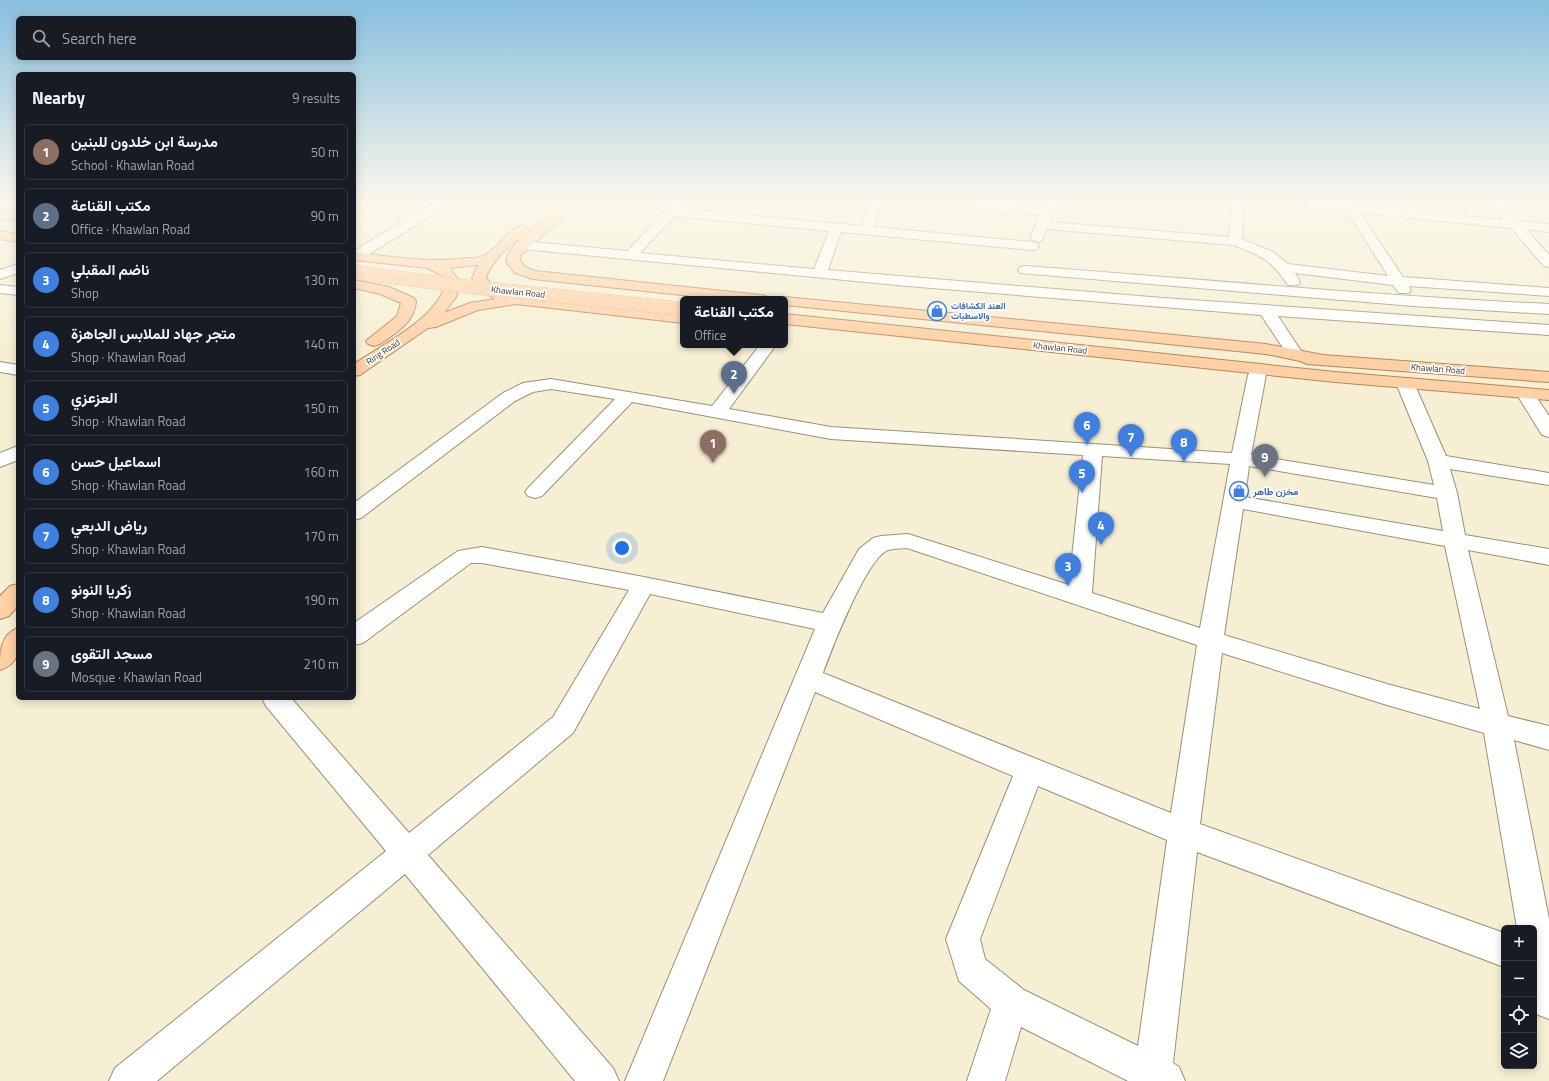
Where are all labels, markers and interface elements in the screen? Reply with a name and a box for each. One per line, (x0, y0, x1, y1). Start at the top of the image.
search box (16, 16, 356, 60)
icon: search (30, 27, 52, 49)
text: Search here (62, 27, 136, 50)
text: Nearby (32, 85, 85, 111)
text: 9 results (292, 88, 340, 108)
text: مدرسة ابن خلدون للبنين (71, 130, 218, 153)
text: 1 (42, 142, 50, 162)
text: 50 m (311, 142, 339, 162)
text: School · Khawlan Road (71, 155, 194, 175)
text: مكتب القناعة (71, 194, 151, 217)
text: 2 (42, 206, 50, 226)
text: 90 m (311, 206, 339, 226)
text: Office · Khawlan Road (71, 219, 190, 239)
text: ناضم المقبلي (71, 258, 150, 281)
text: 3 (42, 270, 50, 290)
text: 130 m (303, 270, 339, 290)
street label: Khawlan Road (490, 282, 546, 301)
text: Shop (71, 283, 99, 303)
popup (680, 296, 788, 348)
place label: العند الكشافات والاسطبات (951, 299, 1006, 322)
text: مكتب القناعة (694, 300, 774, 323)
shop icon: العند الكشافات والاسطبات (926, 300, 948, 322)
text: متجر جهاد للملابس الجاهزة (71, 322, 236, 345)
text: Office (694, 325, 726, 345)
text: 4 (42, 334, 50, 354)
text: 140 m (303, 334, 339, 354)
street label: Ring Road (363, 335, 402, 368)
street label: Khawlan Road (1032, 338, 1088, 357)
text: Shop · Khawlan Road (71, 347, 186, 367)
street label: Khawlan Road (1411, 360, 1466, 377)
pin: 2 (721, 361, 747, 394)
text: العزعزي (71, 386, 118, 409)
text: 5 (42, 398, 50, 418)
text: 150 m (303, 398, 339, 418)
text: Shop · Khawlan Road (71, 411, 186, 431)
pin: 6 (1074, 412, 1100, 445)
pin: 7 (1118, 424, 1144, 457)
pin: 8 (1171, 429, 1197, 462)
pin: 1 (700, 430, 726, 463)
pin: 9 (1252, 444, 1278, 477)
text: اسماعيل حسن (71, 450, 161, 473)
pin: 5 (1069, 460, 1095, 493)
text: 6 (42, 462, 50, 482)
text: 160 m (303, 462, 339, 482)
text: Shop · Khawlan Road (71, 475, 186, 495)
shop icon: مخزن طاهر (1228, 480, 1250, 502)
place label: مخزن طاهر (1252, 484, 1299, 499)
pin: 4 (1088, 512, 1114, 545)
text: رياض الدبعي (71, 514, 147, 537)
text: 7 (42, 526, 50, 546)
text: 170 m (303, 526, 339, 546)
your location (612, 538, 632, 558)
text: Shop · Khawlan Road (71, 539, 186, 559)
pin: 3 (1055, 553, 1081, 586)
text: زكريا النونو (71, 578, 131, 601)
text: 8 (42, 590, 50, 610)
text: 190 m (303, 590, 339, 610)
text: Shop · Khawlan Road (71, 603, 186, 623)
text: مسجد التقوى (71, 642, 153, 665)
text: 9 (42, 654, 50, 674)
text: 210 m (303, 654, 339, 674)
text: Mosque · Khawlan Road (71, 667, 202, 687)
map controls (1501, 925, 1537, 1069)
button: + (1501, 925, 1537, 961)
button: − (1501, 961, 1537, 997)
button: locate (1501, 997, 1537, 1033)
button: layers (1501, 1033, 1537, 1069)

